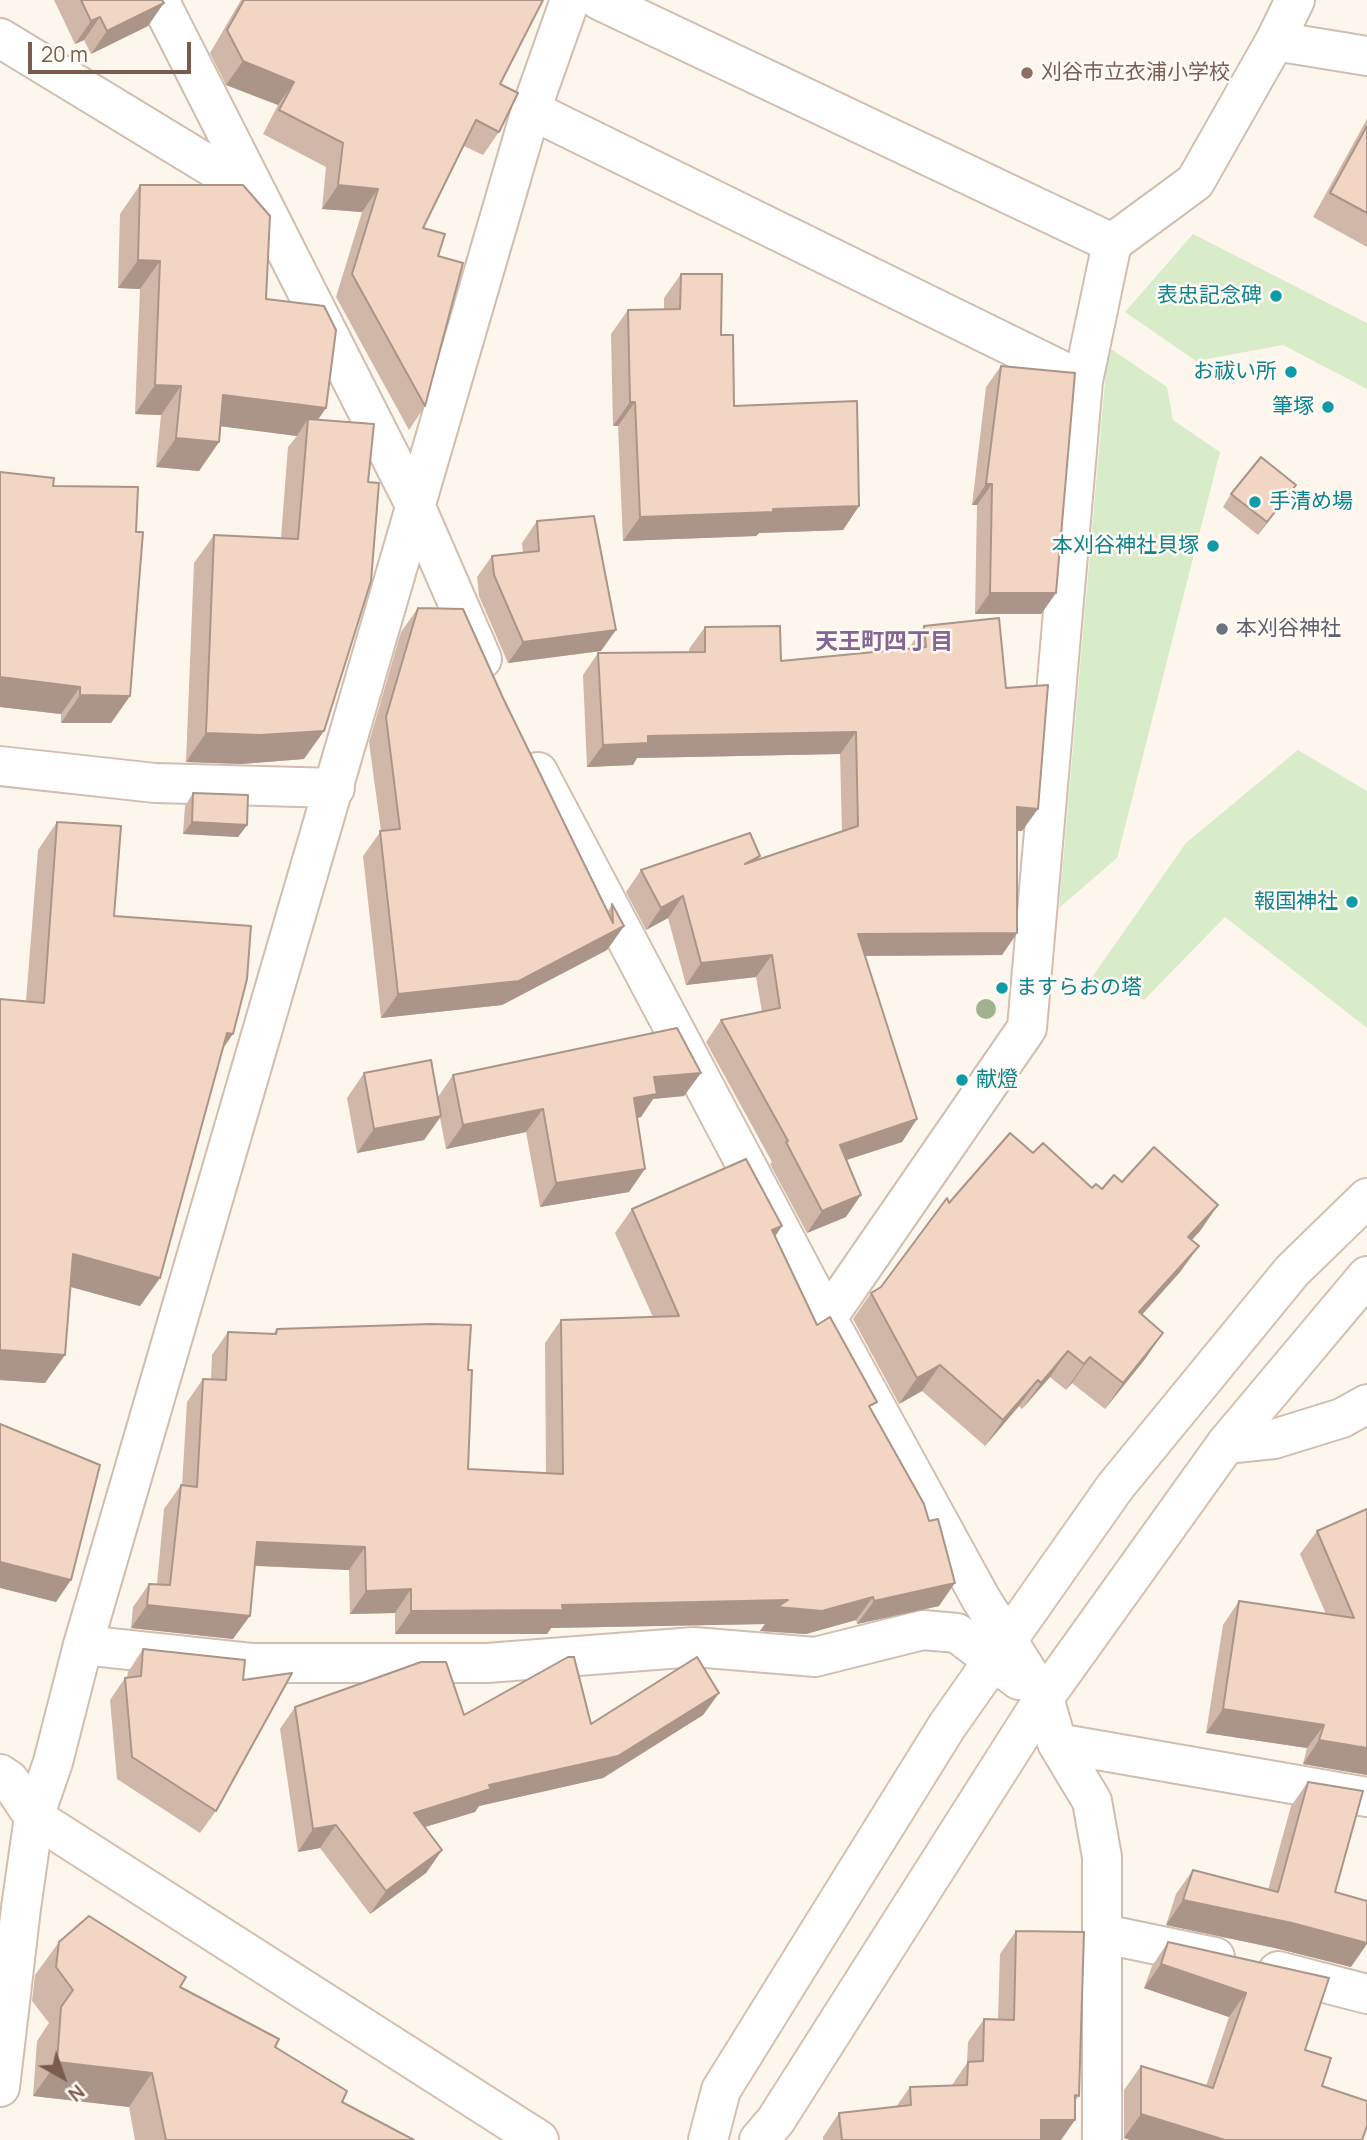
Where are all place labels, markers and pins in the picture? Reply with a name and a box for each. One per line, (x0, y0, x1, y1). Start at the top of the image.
place label: 刈谷市立衣浦小学校 (1041, 60, 1230, 86)
marker: 刈谷市立衣浦小学校 (1019, 65, 1035, 81)
place label: 表忠記念碑 (1157, 283, 1262, 309)
marker: 表忠記念碑 (1268, 288, 1284, 304)
place label: お祓い所 (1193, 359, 1277, 385)
marker: お祓い所 (1283, 364, 1299, 380)
place label: 筆塚 (1272, 394, 1314, 420)
marker: 筆塚 (1320, 399, 1336, 415)
place label: 手清め場 (1269, 489, 1353, 515)
marker: 手清め場 (1247, 494, 1263, 510)
place label: 本刈谷神社貝塚 (1052, 533, 1199, 559)
marker: 本刈谷神社貝塚 (1205, 538, 1221, 554)
place label: 本刈谷神社 (1236, 616, 1341, 642)
marker: 本刈谷神社 (1214, 621, 1230, 637)
place label: 報国神社 (1254, 889, 1338, 915)
marker: 報国神社 (1344, 894, 1360, 910)
place label: ますらおの塔 (1016, 975, 1142, 1001)
marker: ますらおの塔 (994, 980, 1010, 996)
place label: 献燈 (976, 1067, 1018, 1093)
marker: 献燈 (954, 1072, 970, 1088)

